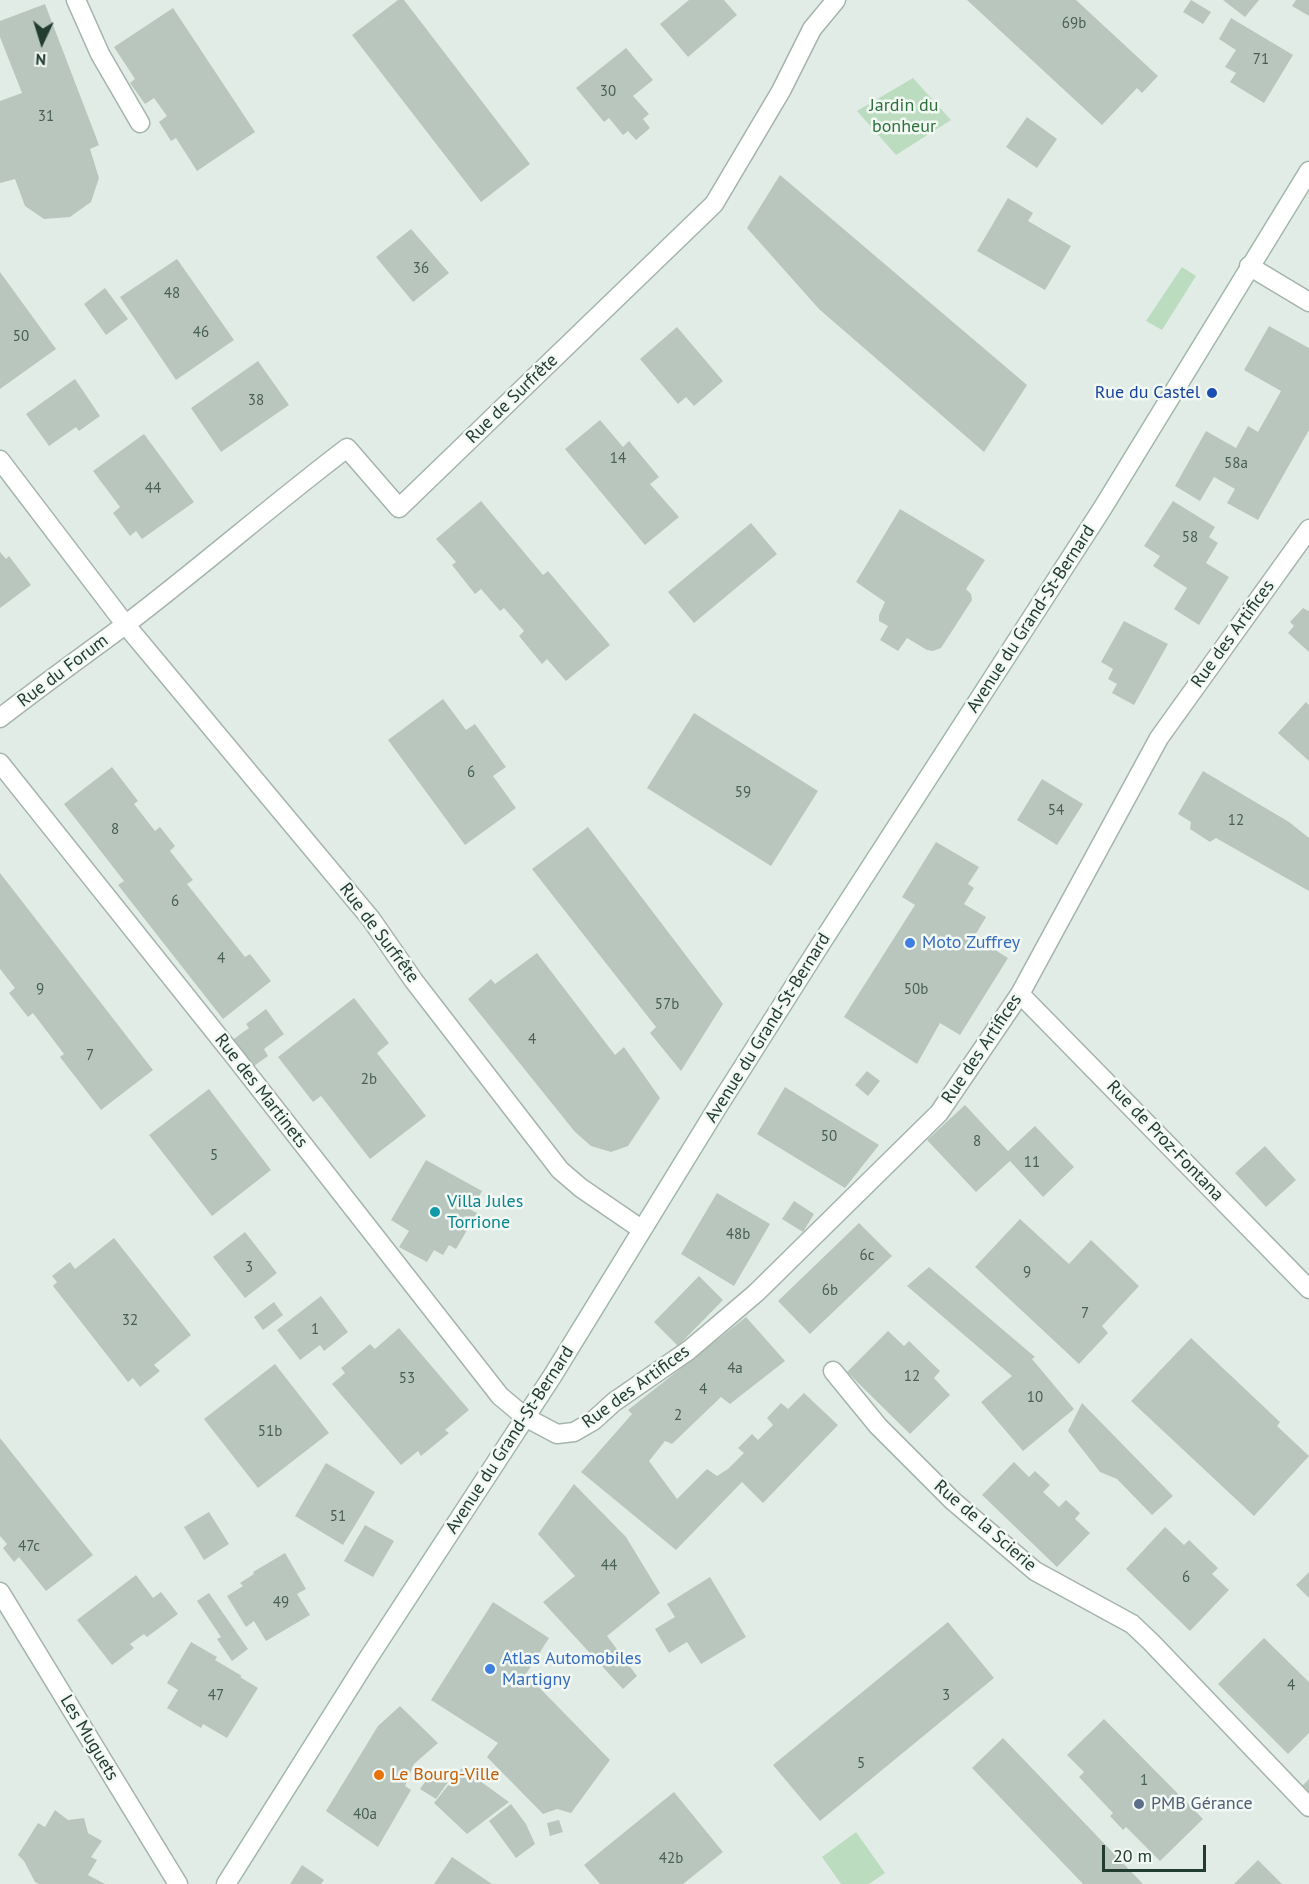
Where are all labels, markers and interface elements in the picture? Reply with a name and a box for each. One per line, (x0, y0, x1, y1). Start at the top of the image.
north arrow (12, 12, 72, 72)
house number: 69b (1062, 15, 1086, 33)
text: N (35, 50, 47, 70)
house number: 71 (1253, 51, 1269, 69)
house number: 30 (600, 83, 616, 101)
park label: Jardin du bonheur (870, 95, 938, 138)
house number: 31 (38, 108, 54, 126)
house number: 36 (413, 260, 429, 278)
house number: 48 (164, 285, 180, 303)
house number: 46 (193, 324, 209, 342)
house number: 50 (13, 328, 29, 346)
street label: Rue de Surfrête (462, 350, 562, 448)
place label: Rue du Castel (1095, 382, 1200, 404)
marker: Rue du Castel (1205, 386, 1219, 400)
house number: 38 (248, 392, 264, 410)
house number: 14 (610, 450, 626, 468)
house number: 58a (1224, 455, 1248, 473)
house number: 44 (145, 480, 161, 498)
street label: Avenue du Grand-St-Bernard (962, 521, 1100, 717)
house number: 58 (1182, 529, 1198, 547)
street label: Rue des Artifices (1187, 576, 1279, 692)
street label: Rue du Forum (13, 630, 113, 712)
house number: 6 (467, 764, 475, 782)
house number: 59 (735, 784, 751, 802)
house number: 54 (1048, 802, 1064, 820)
house number: 12 (1228, 812, 1244, 830)
house number: 8 (111, 821, 119, 839)
street label: Rue de Surfrête (334, 879, 424, 987)
house number: 6 (171, 893, 179, 911)
street label: Avenue du Grand-St-Bernard (701, 929, 835, 1127)
place label: Moto Zuffrey (922, 932, 1020, 954)
marker: Moto Zuffrey (903, 936, 917, 950)
house number: 4 (217, 950, 225, 968)
house number: 9 (36, 981, 44, 999)
house number: 50b (904, 981, 928, 999)
street label: Rue des Artifices (937, 990, 1027, 1108)
house number: 57b (655, 996, 679, 1014)
street label: Rue des Martinets (210, 1030, 312, 1152)
house number: 4 (528, 1031, 536, 1049)
house number: 7 (86, 1047, 94, 1065)
house number: 2b (361, 1071, 377, 1089)
street label: Rue de Proz-Fontana (1102, 1076, 1228, 1206)
house number: 50 (821, 1128, 837, 1146)
house number: 8 (973, 1133, 981, 1151)
house number: 5 (210, 1147, 218, 1165)
house number: 11 (1024, 1154, 1040, 1172)
place label: Villa Jules Torrione (447, 1191, 523, 1234)
marker: Villa Jules Torrione (428, 1205, 442, 1219)
house number: 48b (726, 1226, 750, 1244)
house number: 6c (860, 1247, 874, 1265)
house number: 3 (245, 1259, 253, 1277)
house number: 9 (1023, 1264, 1031, 1282)
house number: 6b (822, 1282, 838, 1300)
house number: 7 (1081, 1305, 1089, 1323)
house number: 32 (122, 1312, 138, 1330)
house number: 1 (311, 1321, 319, 1339)
street label: Rue des Artifices (578, 1341, 694, 1433)
street label: Avenue du Grand-St-Bernard (441, 1342, 579, 1538)
house number: 4a (727, 1360, 743, 1378)
house number: 12 (904, 1368, 920, 1386)
house number: 53 (399, 1370, 415, 1388)
house number: 4 (699, 1381, 707, 1399)
house number: 10 (1027, 1389, 1043, 1407)
house number: 2 (674, 1407, 682, 1425)
house number: 51b (258, 1423, 282, 1441)
street label: Rue de la Scierie (929, 1476, 1041, 1576)
house number: 51 (330, 1508, 346, 1526)
house number: 47c (18, 1538, 40, 1556)
house number: 44 (601, 1557, 617, 1575)
house number: 6 (1182, 1569, 1190, 1587)
house number: 49 (273, 1594, 289, 1612)
place label: Atlas Automobiles Martigny (502, 1648, 641, 1690)
marker: Atlas Automobiles Martigny (483, 1662, 497, 1676)
house number: 4 (1287, 1677, 1295, 1695)
house number: 47 (208, 1687, 224, 1705)
house number: 3 (942, 1687, 950, 1705)
street label: Les Muguets (55, 1691, 123, 1785)
house number: 5 (857, 1755, 865, 1773)
place label: Le Bourg-Ville (391, 1764, 500, 1786)
marker: Le Bourg-Ville (372, 1768, 386, 1782)
house number: 1 (1140, 1772, 1148, 1790)
place label: PMB Gérance (1151, 1793, 1253, 1815)
marker: PMB Gérance (1132, 1797, 1146, 1811)
house number: 40a (353, 1806, 377, 1824)
scale bar (1105, 1833, 1208, 1871)
text: 20 m (1113, 1844, 1152, 1867)
house number: 42b (659, 1850, 683, 1868)

